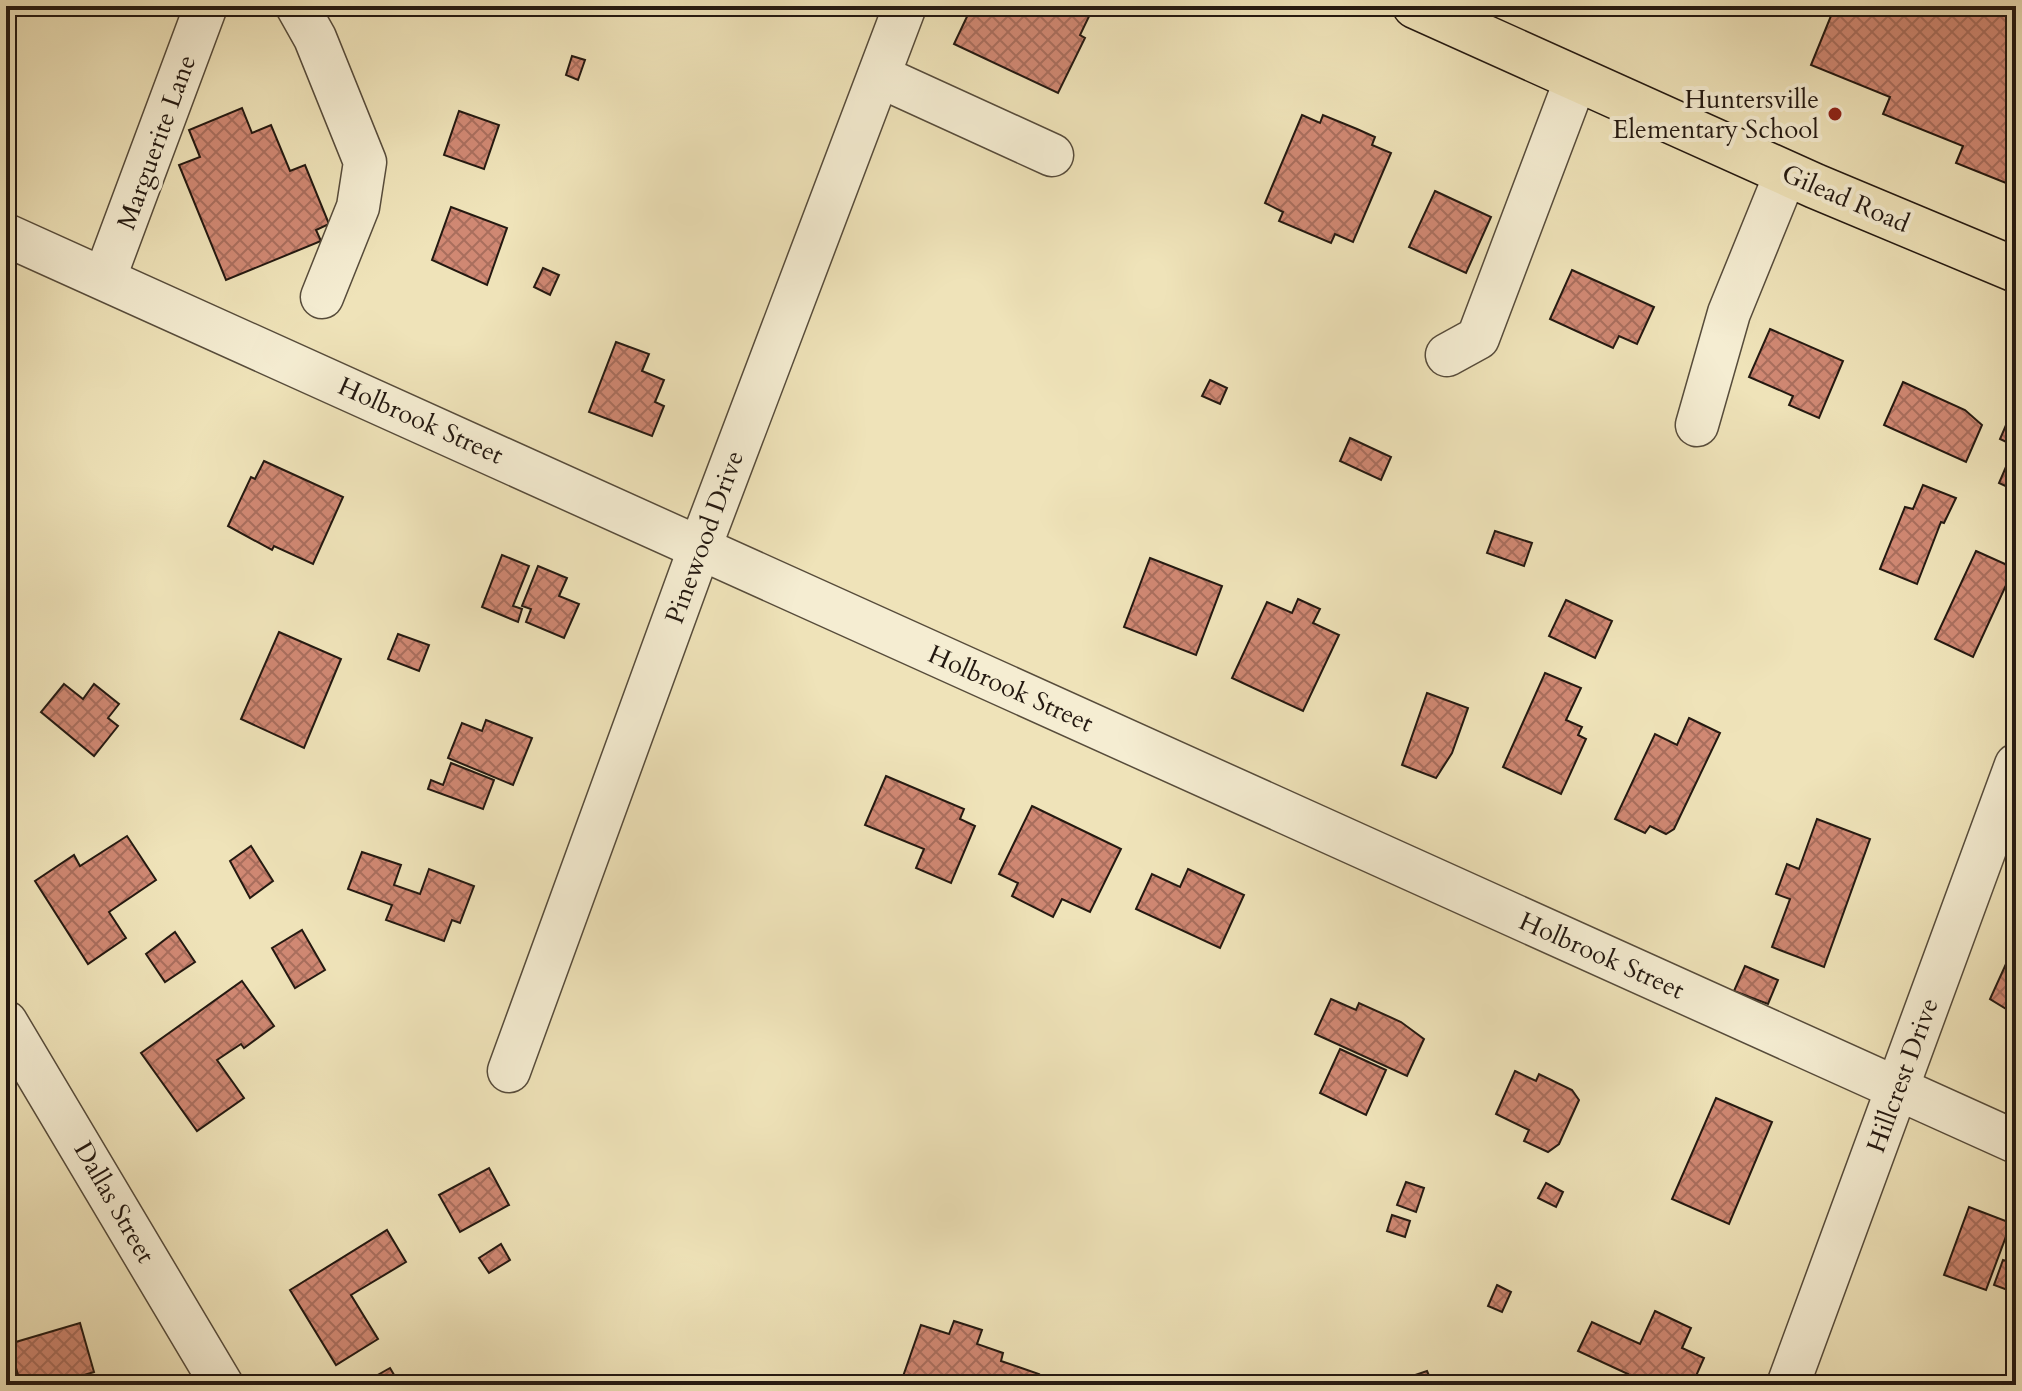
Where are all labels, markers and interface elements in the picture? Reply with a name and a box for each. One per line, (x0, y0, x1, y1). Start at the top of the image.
street label: Marguerite Lane (109, 50, 204, 234)
place label: Huntersville Elementary School (1612, 82, 1819, 147)
marker: Huntersville Elementary School (1826, 105, 1844, 123)
street label: Gilead Road (1777, 156, 1915, 241)
street label: Holbrook Street (333, 368, 509, 473)
street label: Pinewood Drive (657, 446, 752, 629)
street label: Holbrook Street (923, 636, 1099, 741)
street label: Holbrook Street (1514, 903, 1690, 1008)
street label: Hillcrest Drive (1858, 993, 1947, 1157)
street label: Dallas Street (66, 1135, 163, 1269)

